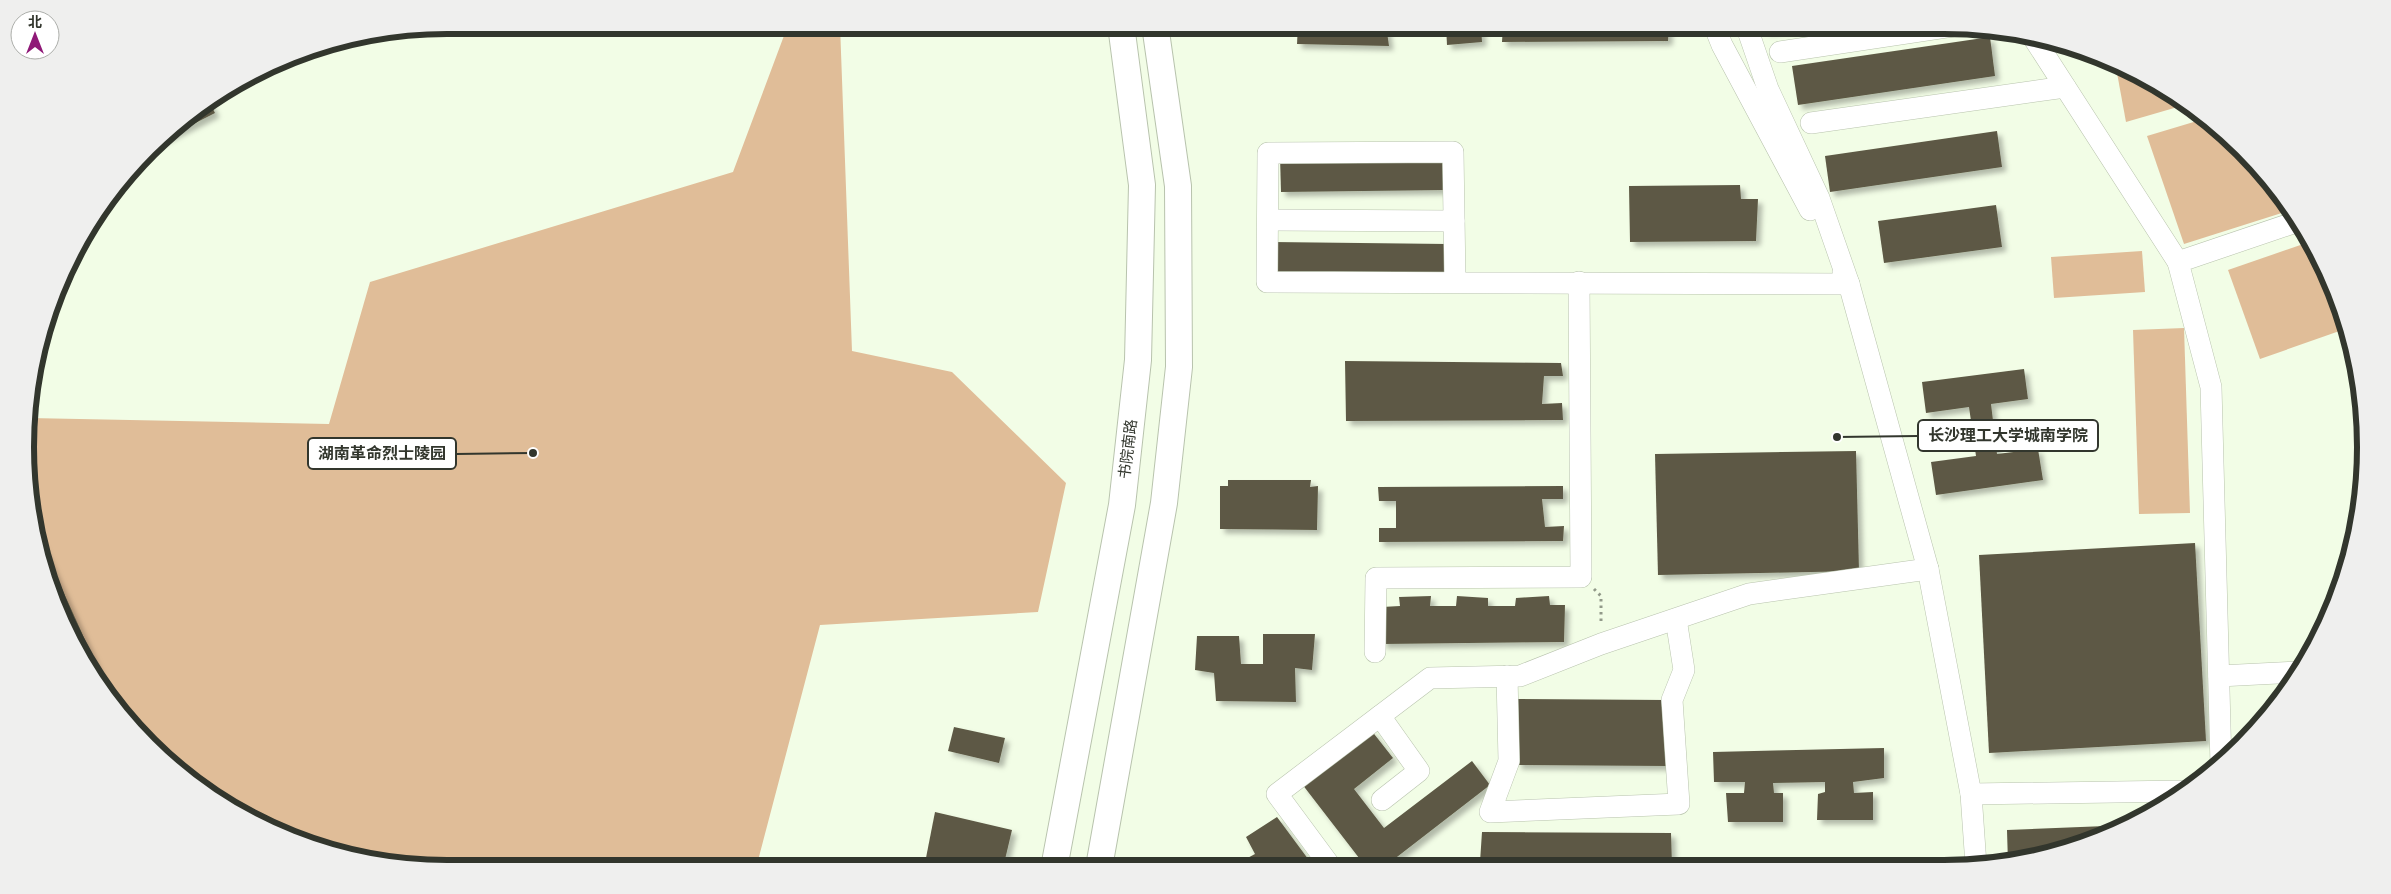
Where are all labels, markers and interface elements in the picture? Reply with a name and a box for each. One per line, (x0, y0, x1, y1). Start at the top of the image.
north arrow (10, 10, 60, 60)
text: 北 (28, 14, 42, 30)
street label: 书院南路 (1115, 418, 1141, 480)
callout: 长沙理工大学城南学院 (1918, 420, 2098, 451)
text: 长沙理工大学城南学院 (1928, 426, 2088, 445)
callout: 湖南革命烈士陵园 (308, 438, 456, 469)
text: 湖南革命烈士陵园 (318, 444, 446, 463)

